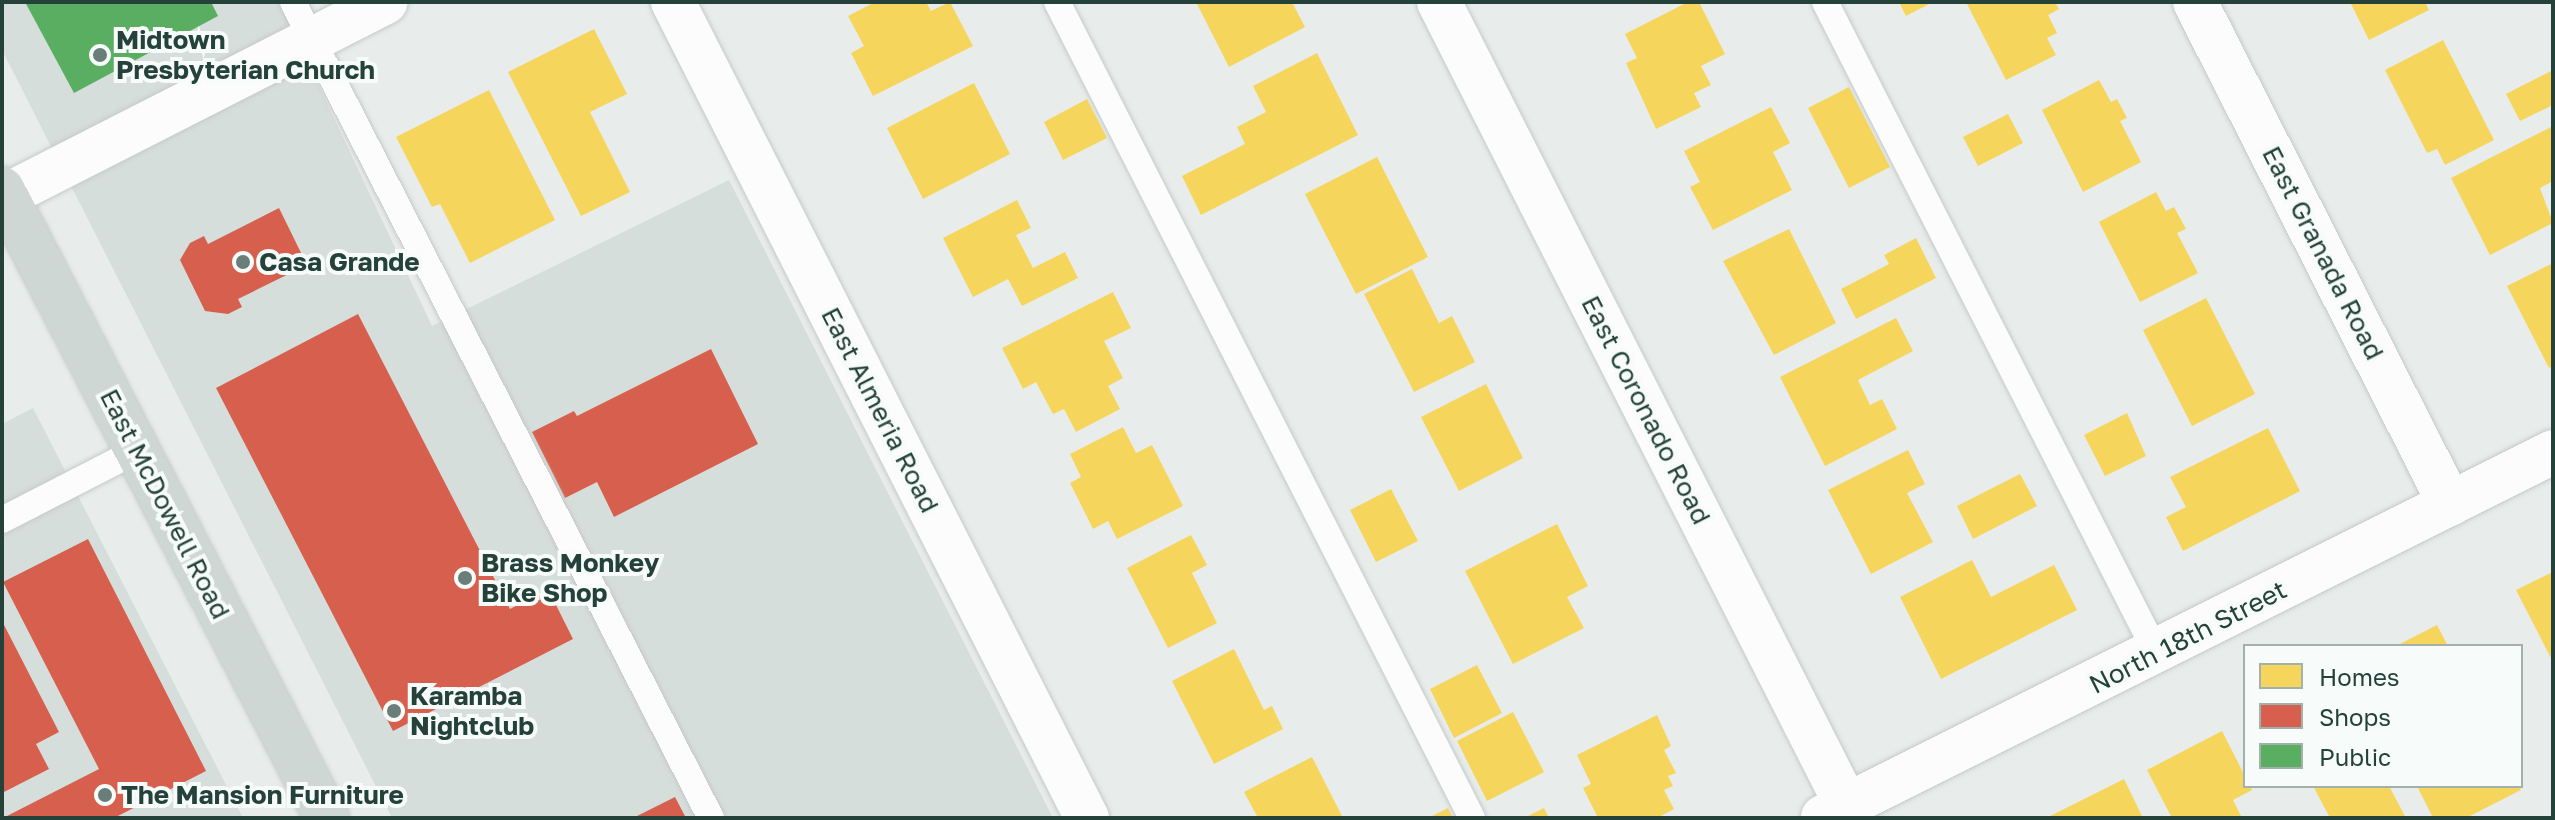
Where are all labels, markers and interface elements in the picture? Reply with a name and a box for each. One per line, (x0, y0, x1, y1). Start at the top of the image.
place label: Midtown Presbyterian Church (116, 24, 375, 86)
marker: Midtown Presbyterian Church (91, 46, 109, 64)
street label: East Granada Road (2256, 141, 2390, 365)
place label: Casa Grande (259, 246, 420, 278)
marker: Casa Grande (234, 253, 252, 271)
street label: East Coronado Road (1575, 291, 1717, 529)
street label: East Almeria Road (815, 302, 945, 518)
street label: East McDowell Road (93, 384, 237, 624)
place label: Brass Monkey Bike Shop (481, 547, 659, 608)
marker: Brass Monkey Bike Shop (456, 569, 474, 587)
street label: North 18th Street (2084, 574, 2292, 700)
legend (2243, 644, 2523, 788)
text: Homes (2319, 662, 2400, 691)
place label: Karamba Nightclub (410, 680, 534, 742)
marker: Karamba Nightclub (385, 702, 403, 720)
text: Shops (2319, 702, 2391, 731)
text: Public (2319, 742, 2391, 771)
place label: The Mansion Furniture (121, 779, 404, 811)
marker: The Mansion Furniture (96, 786, 114, 804)

